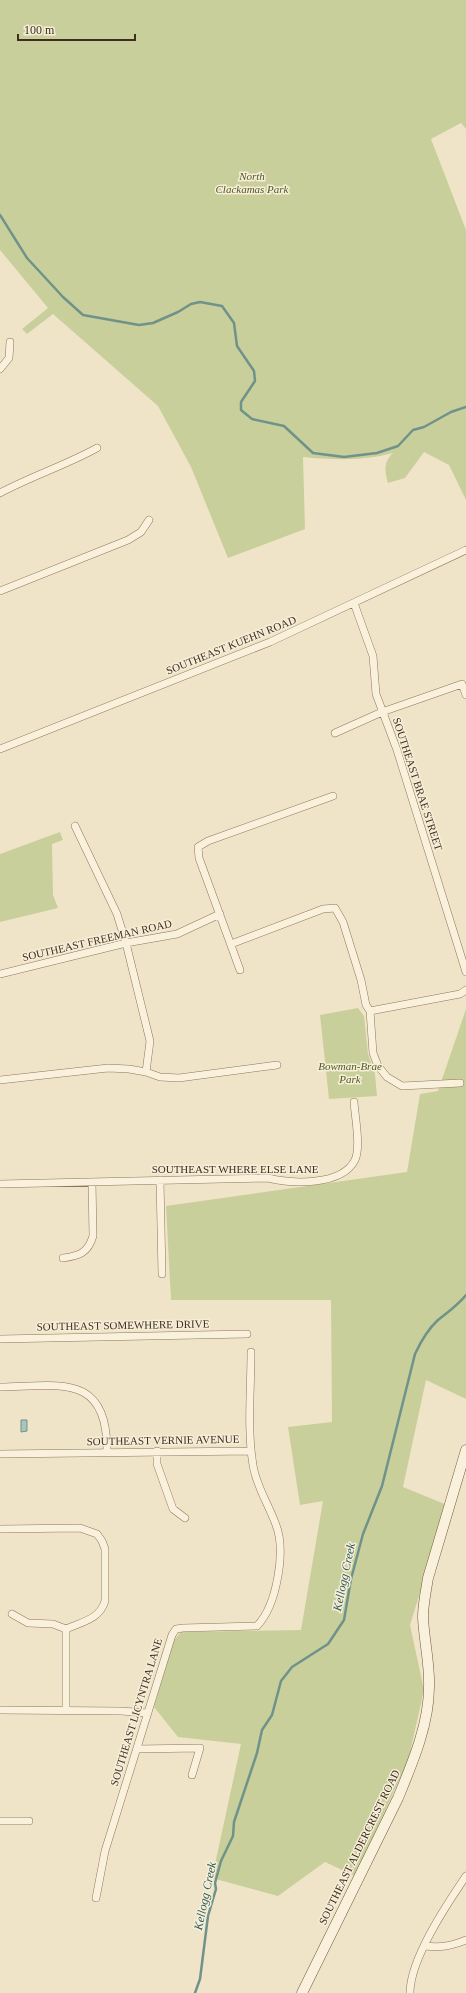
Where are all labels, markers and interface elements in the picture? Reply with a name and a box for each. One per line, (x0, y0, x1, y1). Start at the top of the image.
scale bar (18, 16, 135, 42)
text: 100 m (24, 23, 55, 37)
park label: North Clackamas Park (215, 170, 290, 195)
street label: SOUTHEAST KUEHN ROAD (164, 613, 298, 677)
street label: SOUTHEAST BRAE STREET (391, 716, 445, 852)
street label: SOUTHEAST FREEMAN ROAD (21, 917, 173, 963)
park label: Bowman-Brae Park (318, 1060, 382, 1085)
street label: SOUTHEAST WHERE ELSE LANE (152, 1163, 319, 1175)
street label: SOUTHEAST SOMEWHERE DRIVE (37, 1317, 210, 1333)
street label: SOUTHEAST VERNIE AVENUE (87, 1433, 240, 1447)
water label: Kellogg Creek (330, 1541, 358, 1613)
street label: SOUTHEAST LICYNTRA LANE (108, 1636, 164, 1787)
street label: SOUTHEAST ALDERCREST ROAD (316, 1768, 402, 1926)
water label: Kellogg Creek (191, 1860, 219, 1932)

